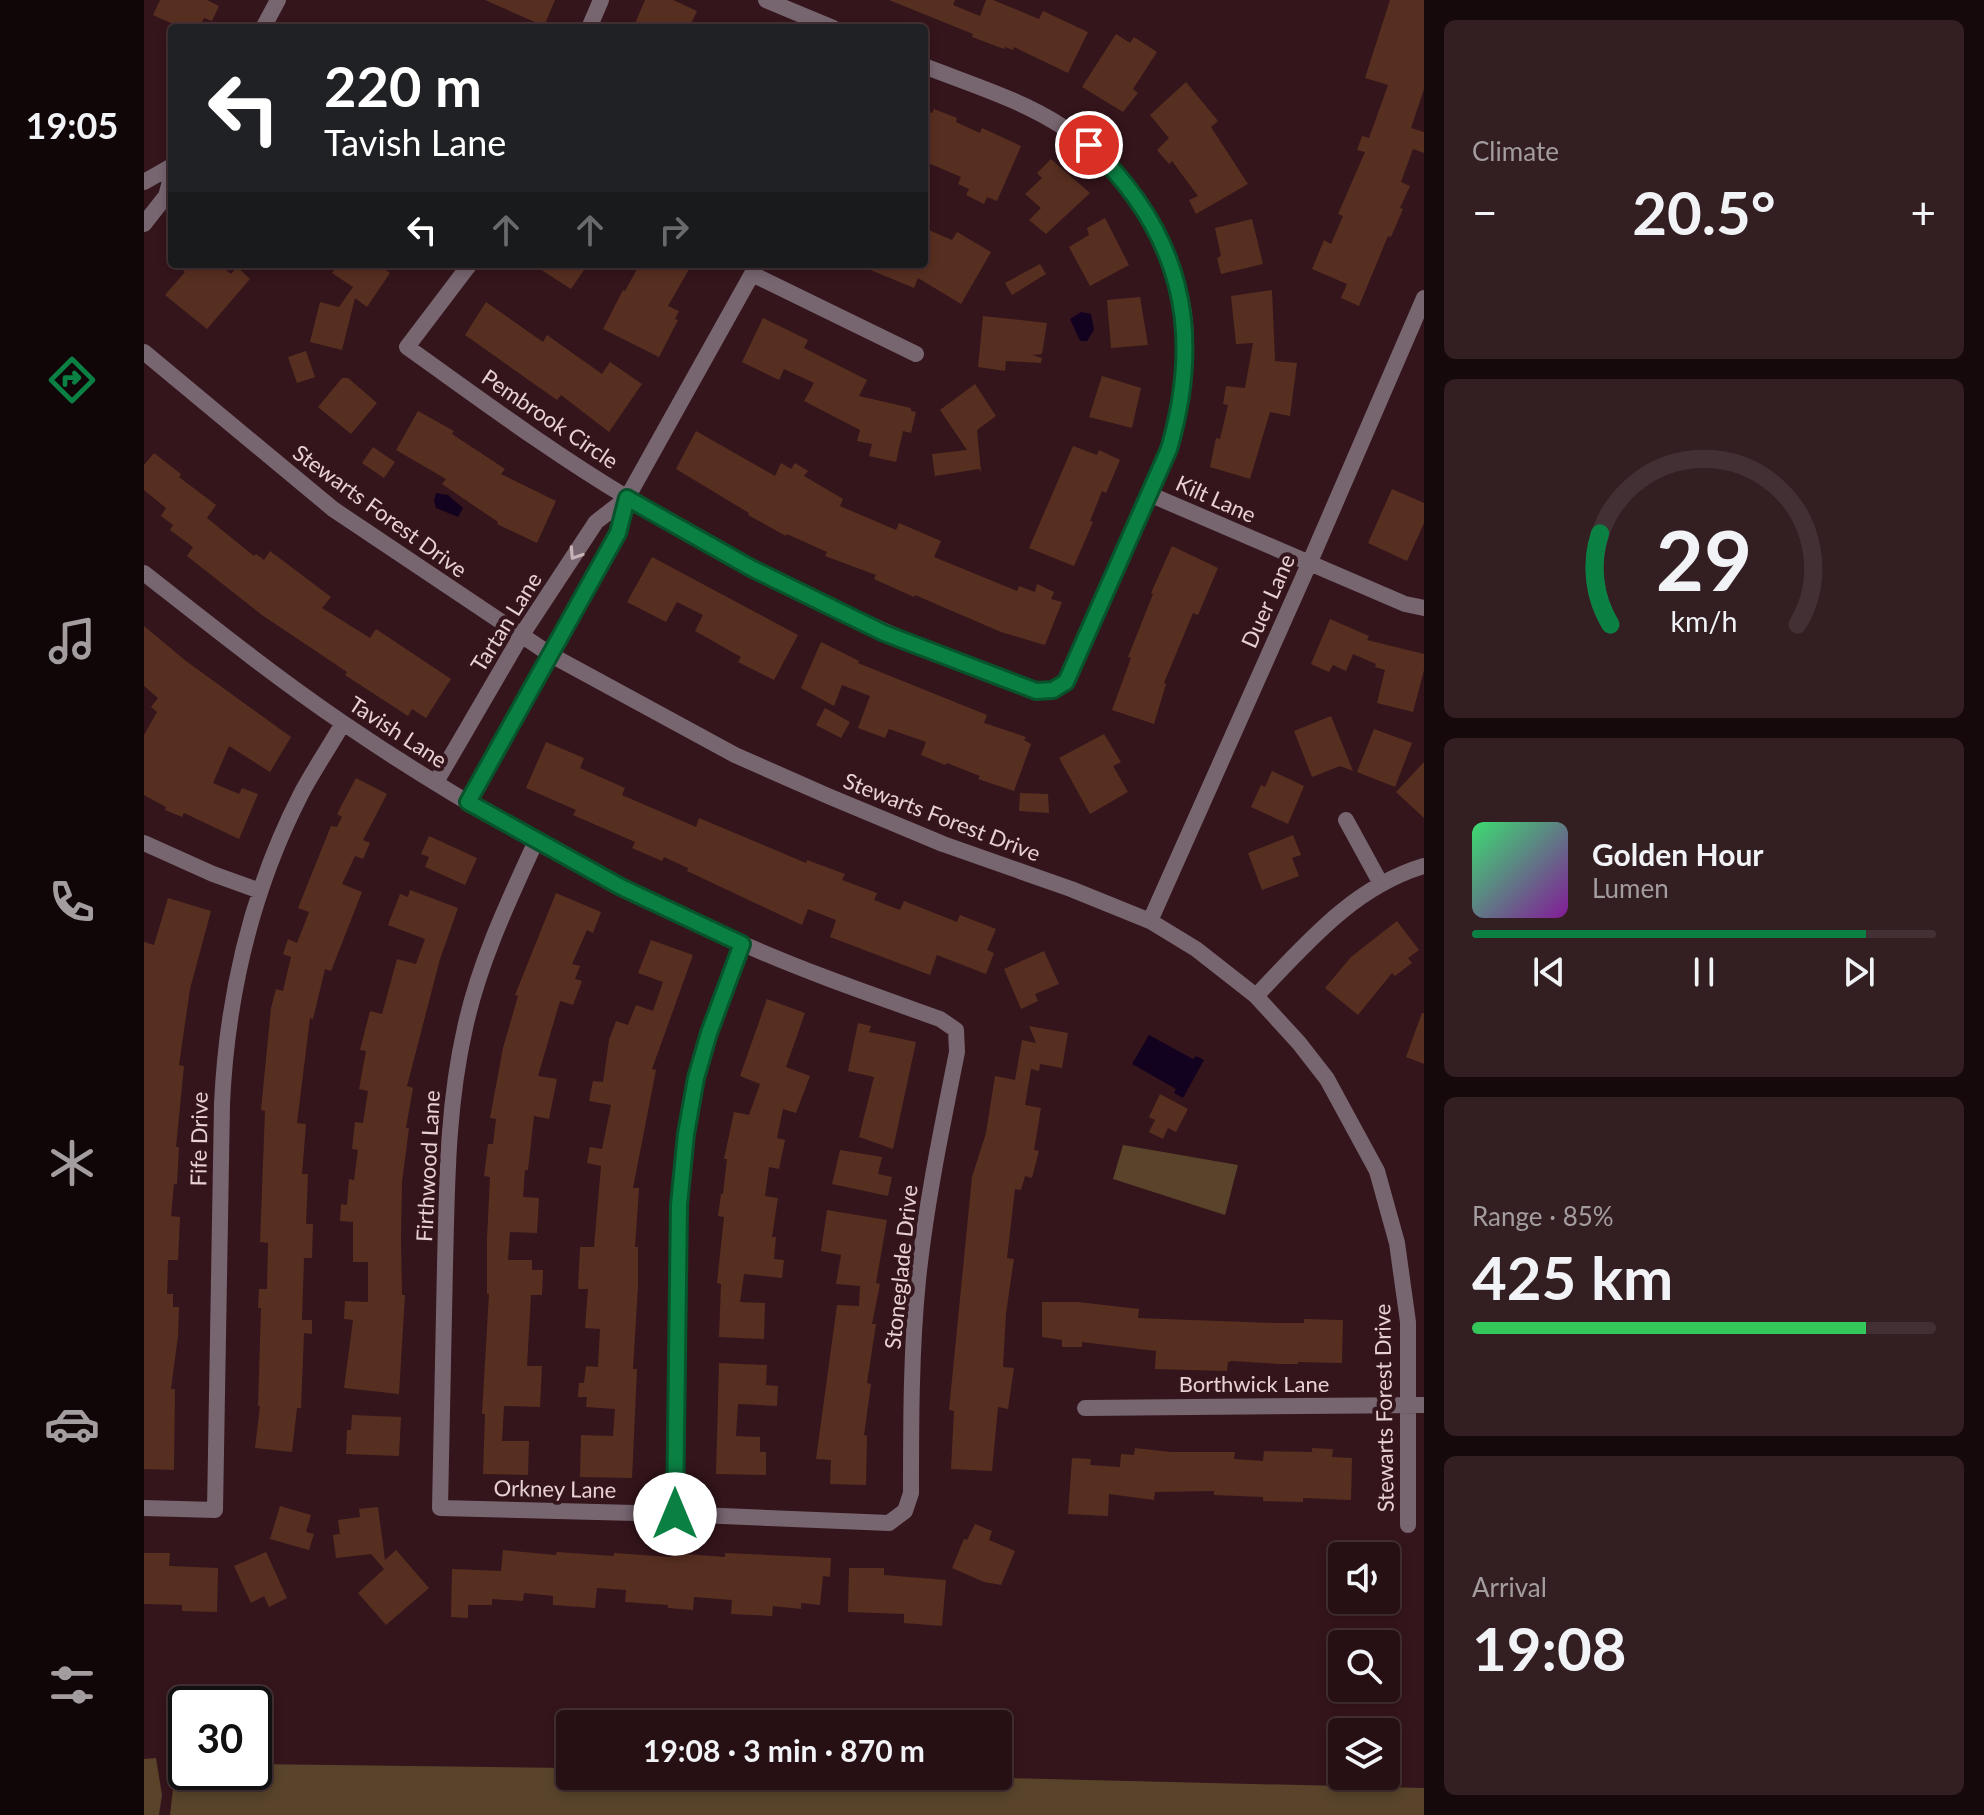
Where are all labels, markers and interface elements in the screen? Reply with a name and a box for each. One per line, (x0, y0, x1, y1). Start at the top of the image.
text: 220 m (324, 52, 482, 119)
icon: left (192, 56, 296, 160)
text: 19:05 (26, 103, 118, 147)
pin (1055, 111, 1123, 179)
text: Tavish Lane (324, 120, 506, 164)
icon: arrive (1067, 123, 1111, 167)
text: Climate (1472, 135, 1559, 167)
text: 20.5° (1632, 176, 1776, 248)
text: − (1472, 186, 1498, 238)
text: + (1910, 186, 1936, 238)
icon: left (400, 208, 444, 252)
icon: ahead (484, 208, 528, 252)
icon: ahead (568, 208, 612, 252)
icon: right (652, 208, 696, 252)
icon: directions (44, 352, 100, 408)
street label: Pembrook Circle (477, 363, 624, 474)
street label: Stewarts Forest Drive (288, 438, 473, 583)
street label: Kilt Lane (1172, 469, 1260, 528)
text: 29 (1656, 508, 1752, 608)
one-way arrow (570, 545, 585, 560)
street label: Duer Lane (1235, 550, 1300, 652)
street label: Tartan Lane (464, 567, 547, 676)
text: km/h (1671, 604, 1737, 638)
icon: music (44, 613, 100, 669)
street label: Tavish Lane (344, 690, 452, 773)
street label: Stewarts Forest Drive (840, 767, 1044, 867)
text: Golden Hour (1592, 836, 1764, 872)
text: Lumen (1592, 872, 1669, 904)
icon: phone (44, 874, 100, 930)
icon: previous (1527, 950, 1571, 994)
icon: pause (1682, 950, 1726, 994)
icon: next (1837, 950, 1881, 994)
street label: Firthwood Lane (410, 1089, 445, 1243)
street label: Fife Drive (184, 1091, 213, 1187)
icon: climate (44, 1135, 100, 1191)
street label: Stoneglade Drive (878, 1183, 923, 1351)
text: Range · 85% (1472, 1200, 1614, 1232)
text: 425 km (1472, 1241, 1673, 1313)
street label: Stewarts Forest Drive (1368, 1304, 1399, 1513)
street label: Borthwick Lane (1179, 1370, 1329, 1397)
icon: car (44, 1396, 100, 1452)
position arrow (633, 1472, 717, 1556)
street label: Orkney Lane (493, 1474, 617, 1503)
map controls (1328, 1542, 1400, 1790)
button: sound (1328, 1542, 1400, 1614)
text: Arrival (1472, 1571, 1547, 1603)
text: 19:08 (1472, 1612, 1627, 1684)
button: search (1328, 1630, 1400, 1702)
icon: filters (44, 1657, 100, 1713)
speed limit sign: 30 (168, 1686, 272, 1790)
button: layers (1328, 1718, 1400, 1790)
text: 19:08 · 3 min · 870 m (643, 1732, 925, 1768)

